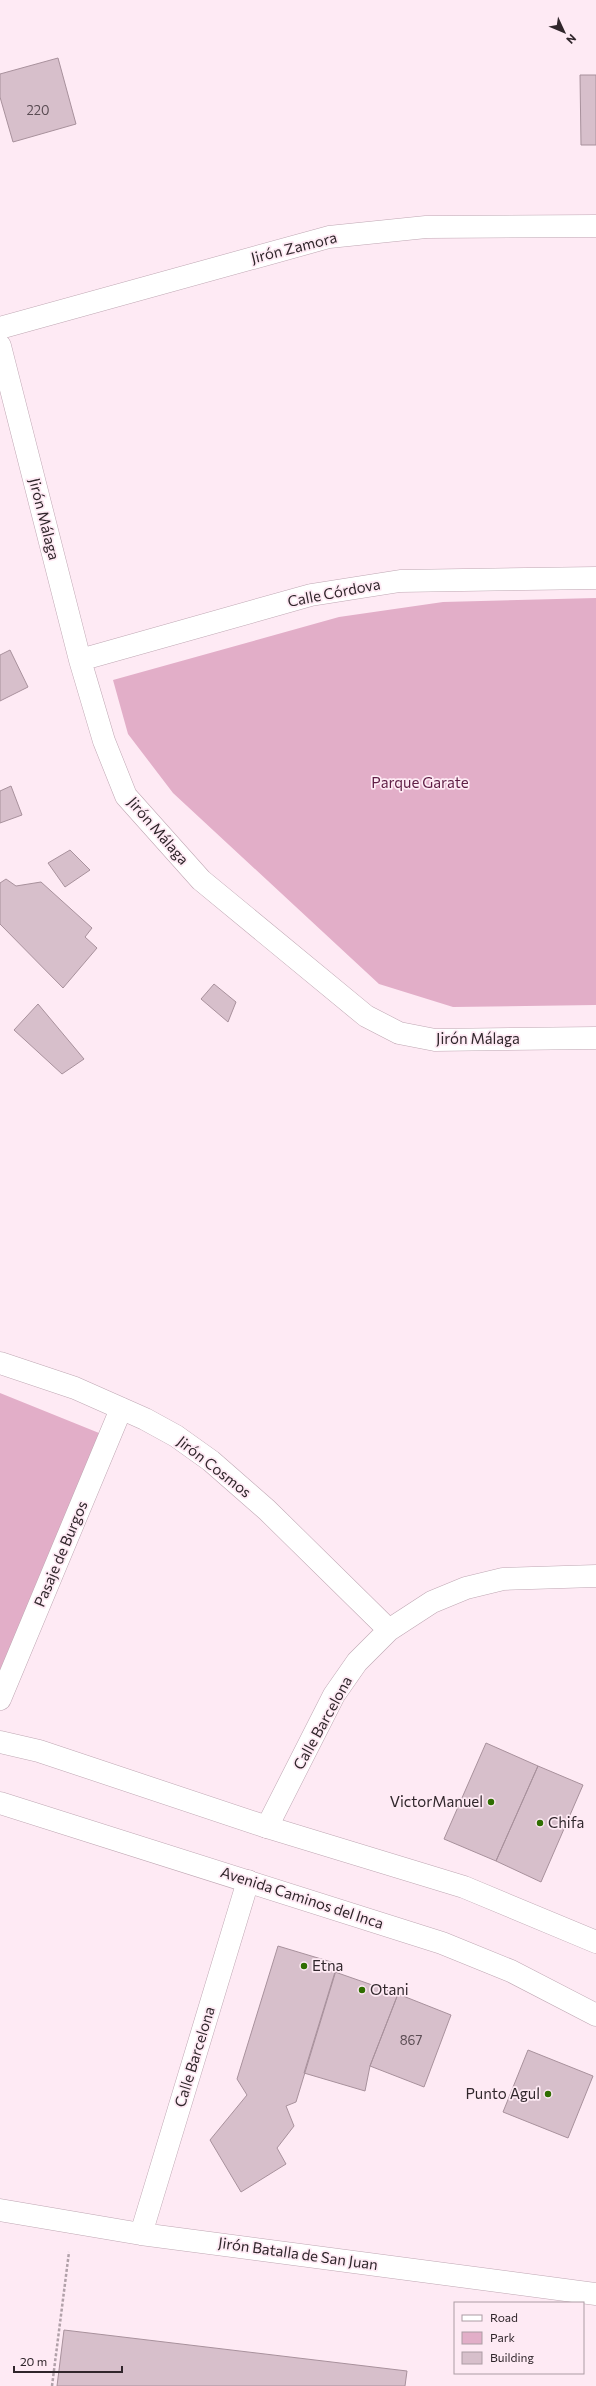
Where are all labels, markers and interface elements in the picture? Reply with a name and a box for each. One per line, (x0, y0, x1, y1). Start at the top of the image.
north arrow (544, 12, 584, 52)
text: N (564, 32, 579, 47)
house number: 220 (27, 102, 49, 118)
street label: Jirón Zamora (249, 228, 339, 266)
street label: Jirón Málaga (26, 476, 64, 562)
street label: Calle Córdova (286, 574, 382, 610)
park label: Parque Garate (371, 773, 469, 791)
street label: Jirón Málaga (124, 793, 193, 868)
street label: Jirón Málaga (436, 1029, 520, 1047)
street label: Jirón Cosmos (174, 1432, 255, 1501)
street label: Pasaje de Burgos (30, 1498, 91, 1609)
street label: Calle Barcelona (289, 1673, 355, 1773)
place label: VictorManuel (390, 1792, 483, 1810)
marker: VictorManuel (486, 1797, 496, 1807)
place label: Chifa (548, 1813, 584, 1831)
marker: Chifa (535, 1818, 545, 1828)
street label: Avenida Caminos del Inca (218, 1862, 386, 1932)
place label: Etna (312, 1956, 343, 1974)
marker: Etna (299, 1961, 309, 1971)
place label: Otani (370, 1980, 409, 1998)
marker: Otani (357, 1985, 367, 1995)
street label: Calle Barcelona (170, 2004, 218, 2109)
house number: 867 (400, 2032, 422, 2048)
place label: Punto Agul (465, 2084, 540, 2102)
marker: Punto Agul (543, 2089, 553, 2099)
street label: Jirón Batalla de San Juan (217, 2233, 379, 2273)
legend (454, 2302, 584, 2374)
text: Road (490, 2310, 518, 2324)
text: Park (490, 2330, 516, 2344)
scale bar (14, 2348, 122, 2374)
text: Building (490, 2350, 534, 2364)
text: 20 m (20, 2354, 47, 2368)

